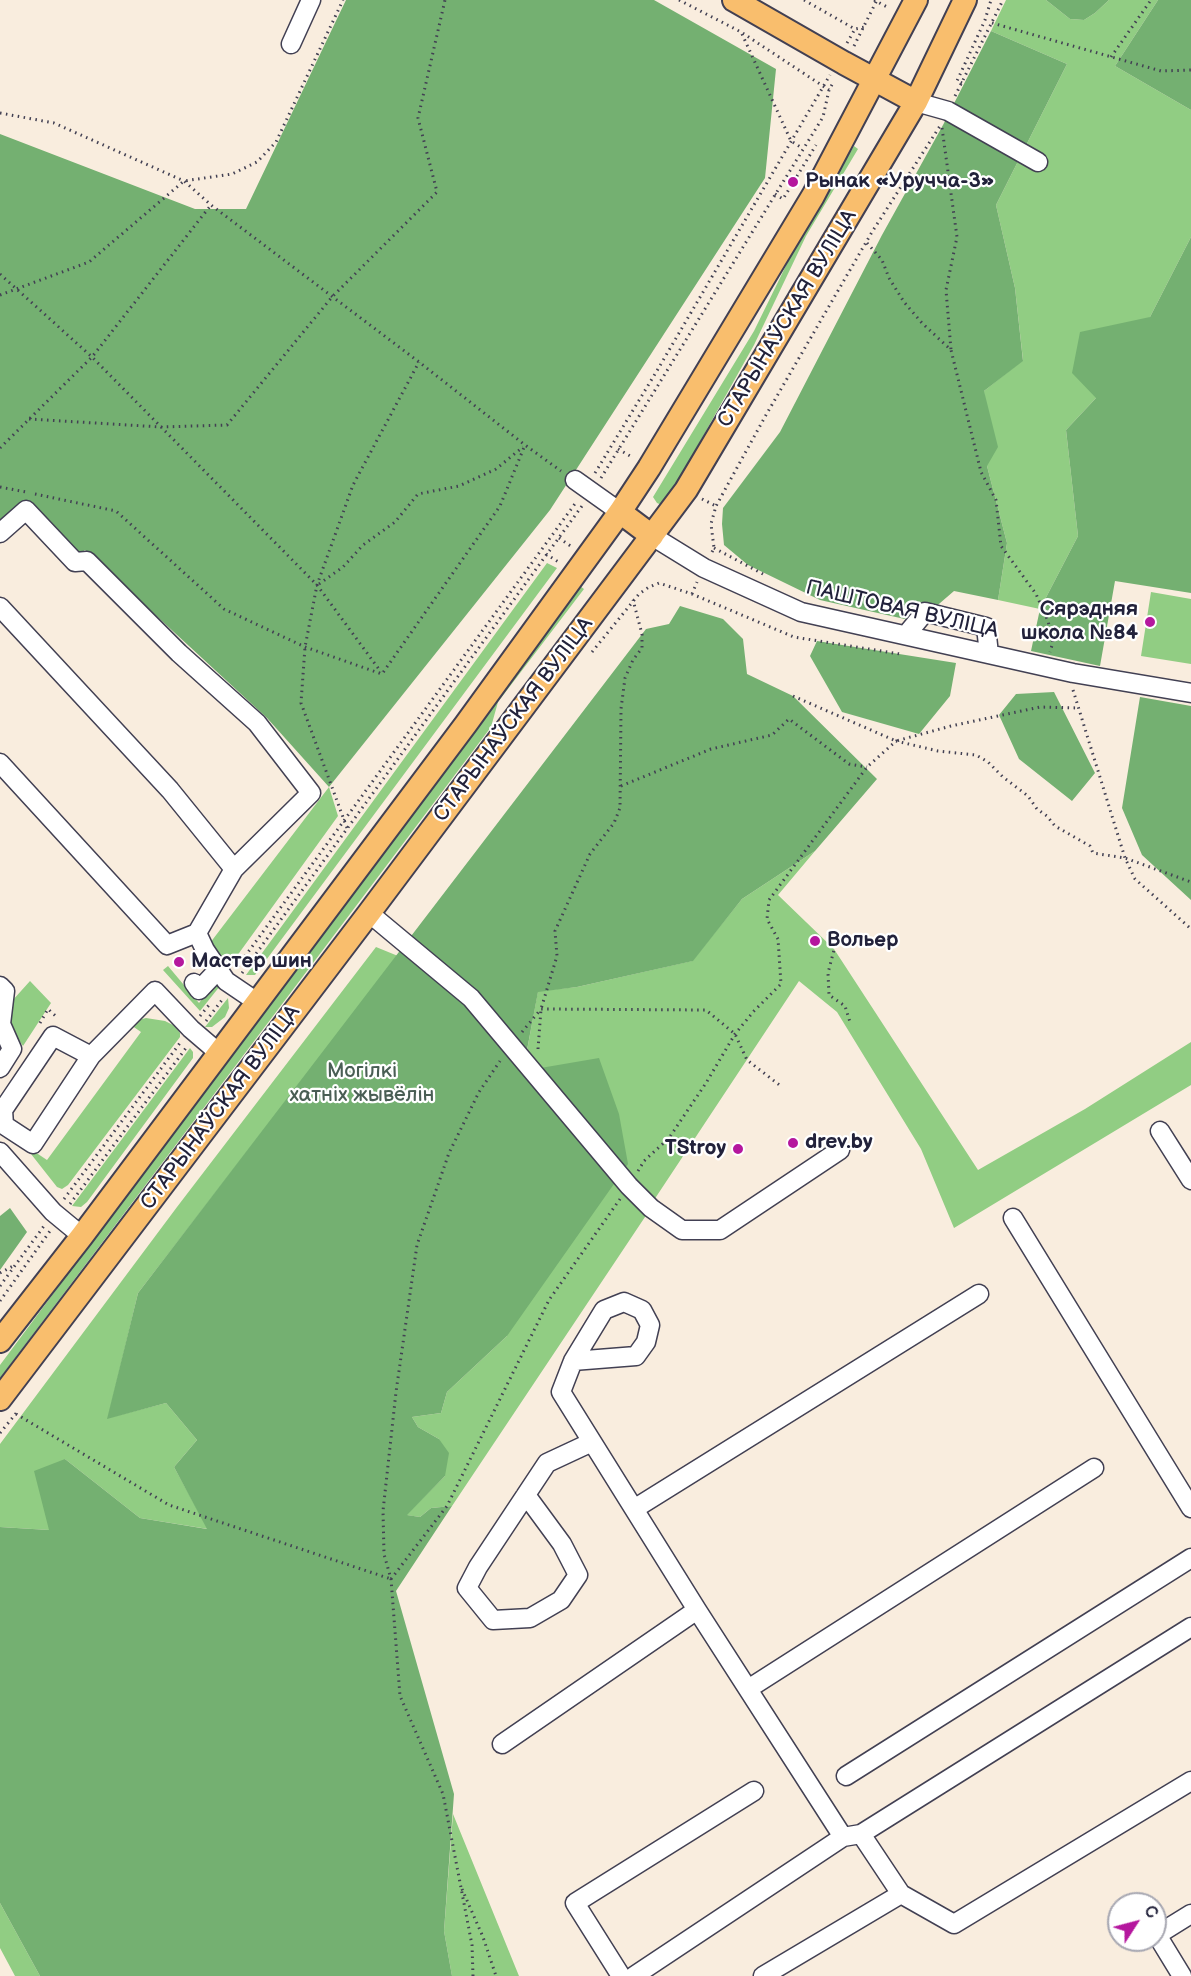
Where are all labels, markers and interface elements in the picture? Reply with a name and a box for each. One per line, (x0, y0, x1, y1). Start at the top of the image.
place label: Рынак «Уручча-3» (805, 169, 995, 195)
marker: Рынак «Уручча-3» (786, 175, 800, 189)
street label: СТАРЫНАЎСКАЯ ВУЛІЦА (713, 206, 863, 432)
street label: ПАШТОВАЯ ВУЛІЦА (803, 576, 1001, 644)
place label: Сярэдняя школа №84 (1021, 597, 1138, 647)
street label: СТАРЫНАЎСКАЯ ВУЛІЦА (429, 613, 599, 827)
marker: Сярэдняя школа №84 (1143, 615, 1157, 629)
place label: Вольер (827, 928, 898, 954)
marker: Вольер (808, 934, 822, 948)
place label: Мастер шин (191, 949, 312, 975)
marker: Мастер шин (172, 955, 186, 969)
street label: СТАРЫНАЎСКАЯ ВУЛІЦА (136, 1001, 306, 1215)
park label: Могілкі хатніх жывёлін (290, 1059, 434, 1109)
place label: drev.by (805, 1130, 873, 1156)
place label: TStroy (665, 1136, 726, 1162)
marker: drev.by (786, 1136, 800, 1150)
marker: TStroy (731, 1142, 745, 1156)
north arrow (1107, 1892, 1167, 1952)
text: С (1139, 1902, 1161, 1922)

